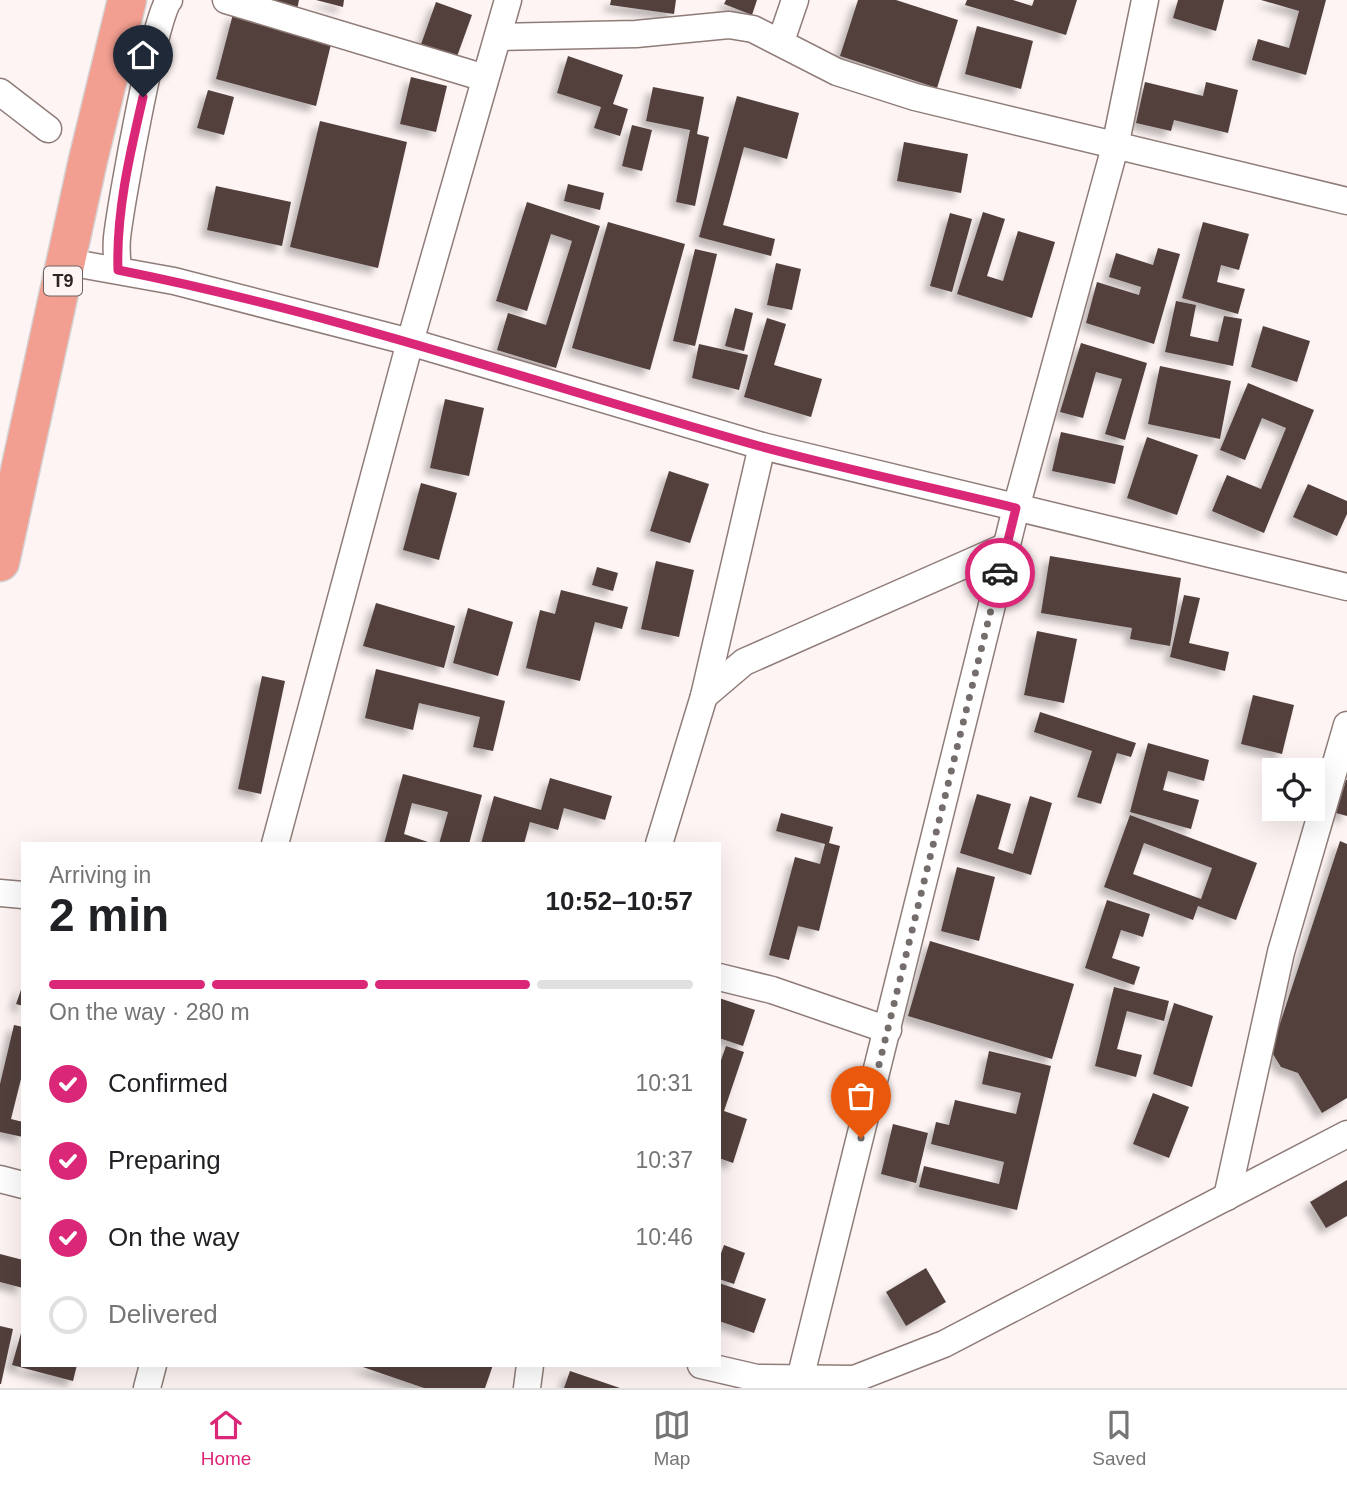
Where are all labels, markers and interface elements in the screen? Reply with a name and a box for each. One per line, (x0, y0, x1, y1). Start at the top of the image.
pin (113, 25, 173, 97)
icon: home (124, 36, 162, 74)
road number: T9 (44, 267, 82, 296)
courier (965, 538, 1035, 608)
icon: car (981, 554, 1019, 592)
map controls (1262, 758, 1325, 821)
button: locate (1262, 758, 1325, 821)
text: Arriving in (49, 862, 151, 888)
text: 10:52–10:57 (546, 886, 693, 916)
text: 2 min (49, 889, 169, 941)
text: On the way · 280 m (49, 999, 250, 1025)
icon: check (49, 1065, 87, 1103)
pin (831, 1066, 891, 1138)
text: Confirmed (108, 1068, 228, 1098)
text: 10:31 (635, 1070, 693, 1096)
icon: bag (842, 1077, 880, 1115)
icon: check (49, 1142, 87, 1180)
text: Preparing (108, 1145, 221, 1175)
text: 10:37 (635, 1147, 693, 1173)
icon: check (49, 1219, 87, 1257)
text: On the way (108, 1222, 240, 1252)
text: 10:46 (635, 1224, 693, 1250)
text: Delivered (108, 1299, 218, 1329)
tab: Home (201, 1406, 251, 1470)
tab: Map (653, 1406, 691, 1470)
tab: Saved (1092, 1406, 1146, 1470)

